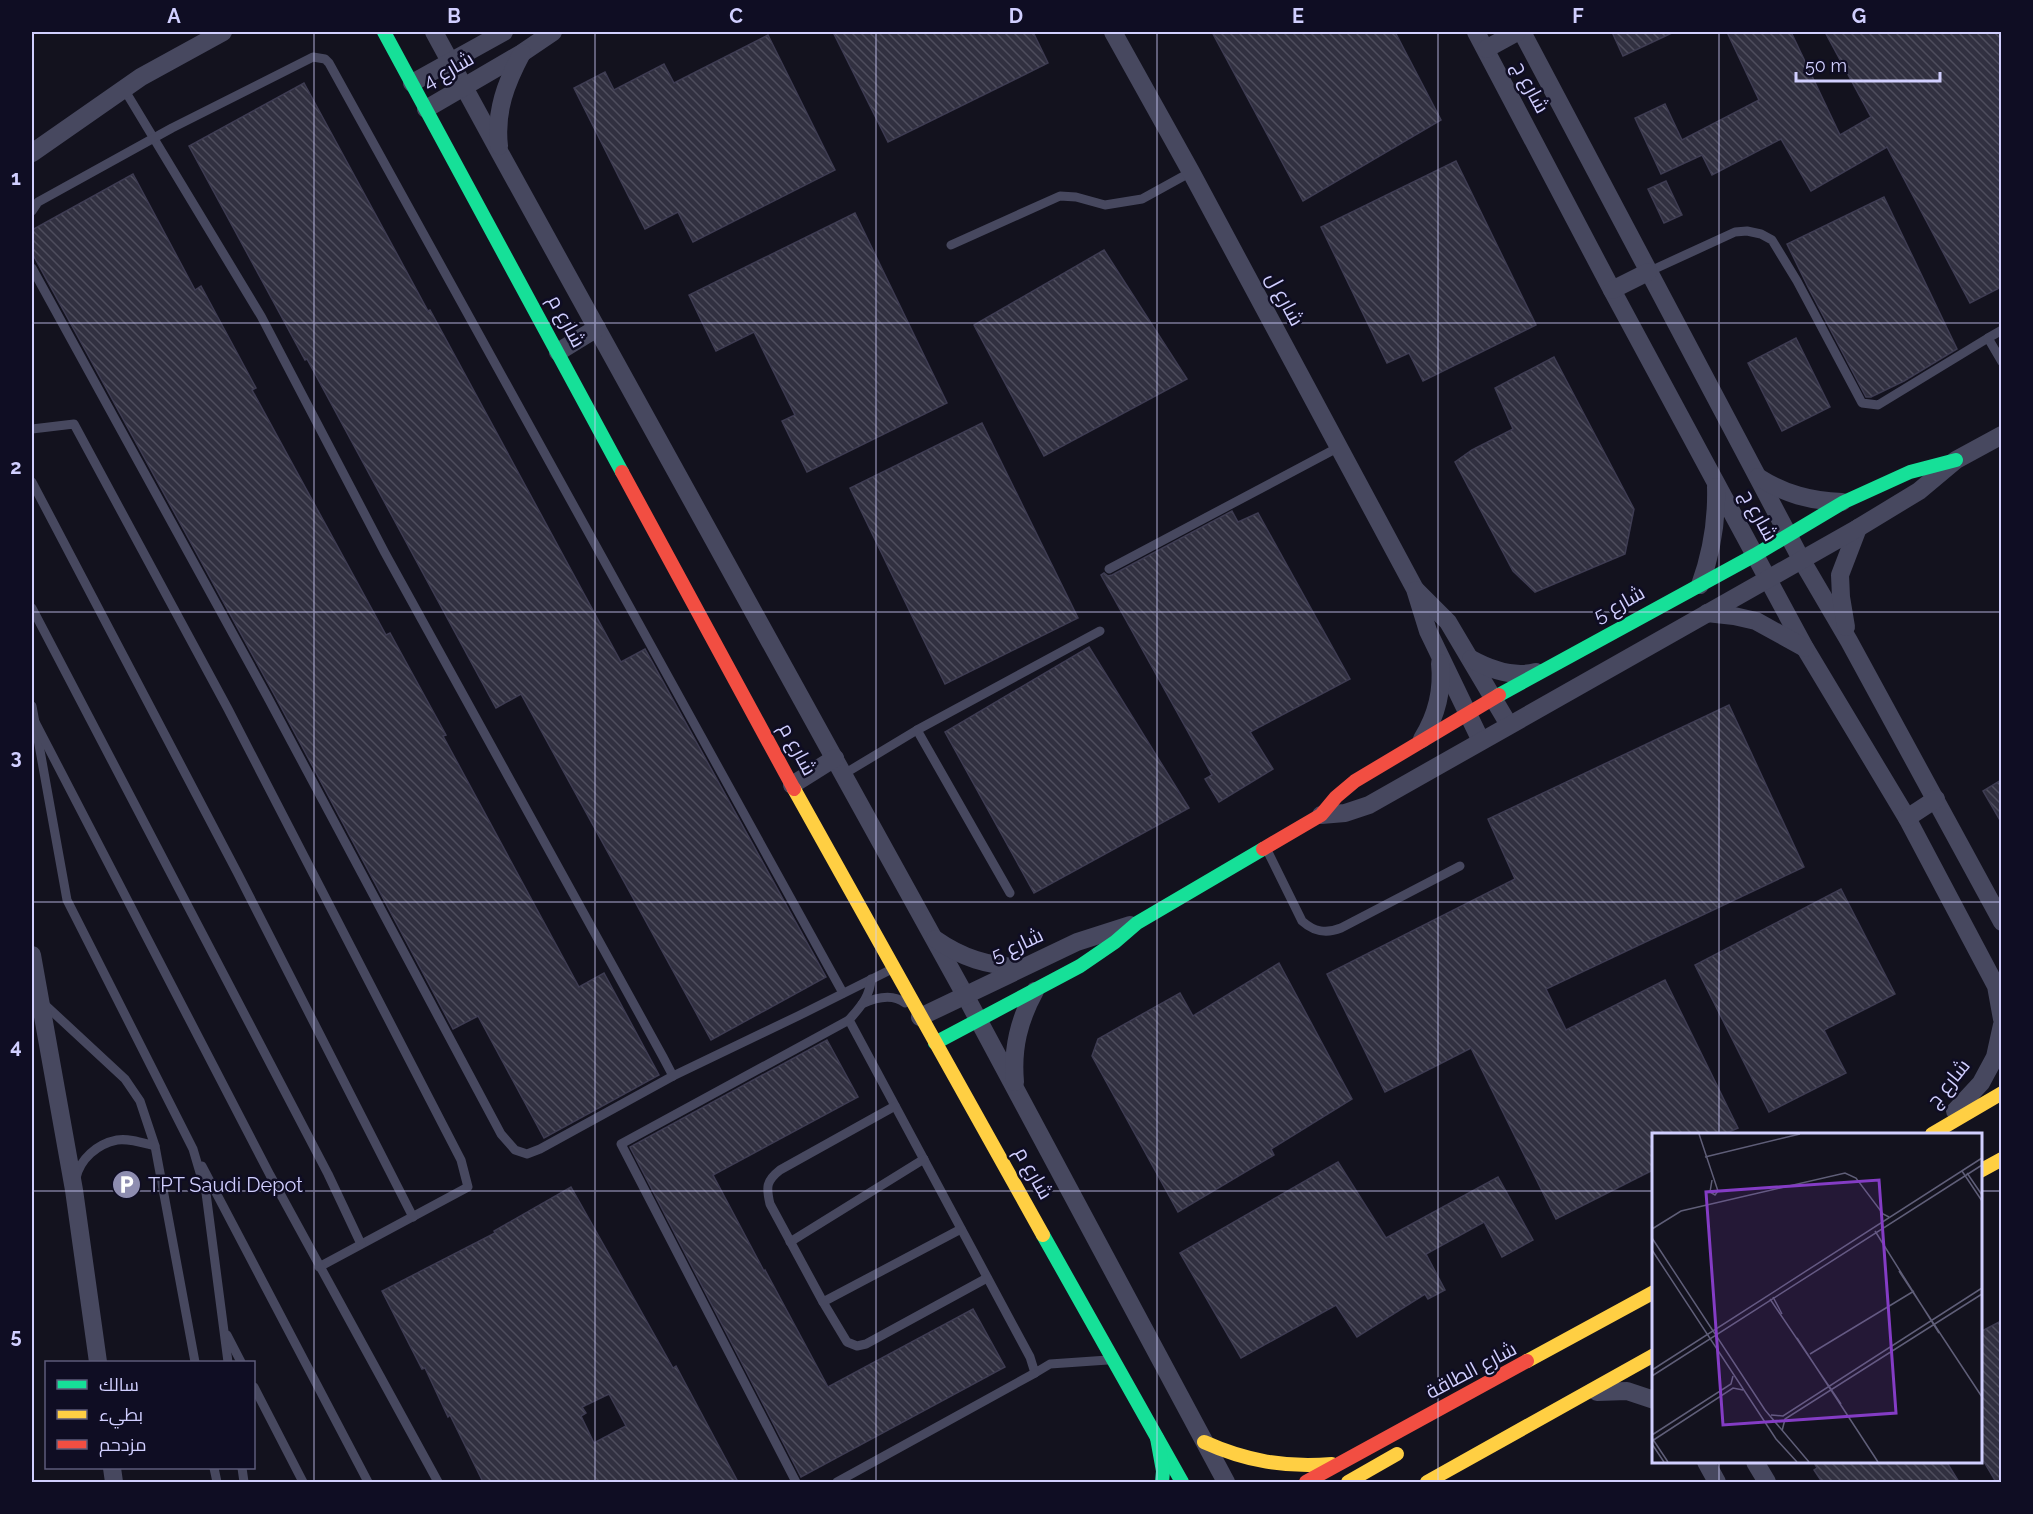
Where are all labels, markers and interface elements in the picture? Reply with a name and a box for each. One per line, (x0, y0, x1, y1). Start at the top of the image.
text: A (167, 4, 181, 28)
text: B (447, 4, 461, 28)
text: C (729, 4, 743, 28)
text: D (1009, 4, 1023, 28)
text: E (1292, 4, 1304, 28)
text: F (1572, 4, 1584, 28)
text: G (1852, 4, 1866, 28)
scale bar (1796, 45, 1940, 83)
street label: شارع 4 (418, 46, 479, 96)
text: 50 m (1805, 55, 1847, 76)
street label: شارع ج (1506, 57, 1555, 118)
text: 1 (11, 166, 21, 190)
street label: شارع ل (1259, 268, 1309, 331)
street label: شارع م (541, 290, 591, 352)
text: 2 (10, 455, 22, 479)
street label: شارع ج (1733, 485, 1783, 546)
street label: شارع 5 (1589, 580, 1650, 630)
street label: شارع م (772, 718, 822, 780)
text: 3 (10, 745, 22, 769)
street label: شارع 5 (987, 923, 1048, 969)
text: 4 (10, 1034, 22, 1058)
street label: شارع ج (1921, 1054, 1976, 1113)
inset map (1652, 1133, 1982, 1463)
street label: شارع م (1008, 1143, 1058, 1204)
parking icon: TPT Saudi Depot (111, 1169, 143, 1201)
place label: TPT Saudi Depot (148, 1173, 303, 1197)
text: 5 (10, 1324, 22, 1348)
street label: شارع الطاقة (1422, 1336, 1521, 1406)
legend (45, 1361, 255, 1469)
text: سالك (99, 1374, 139, 1395)
text: بطيء (99, 1404, 143, 1429)
text: مزدحم (99, 1434, 147, 1457)

